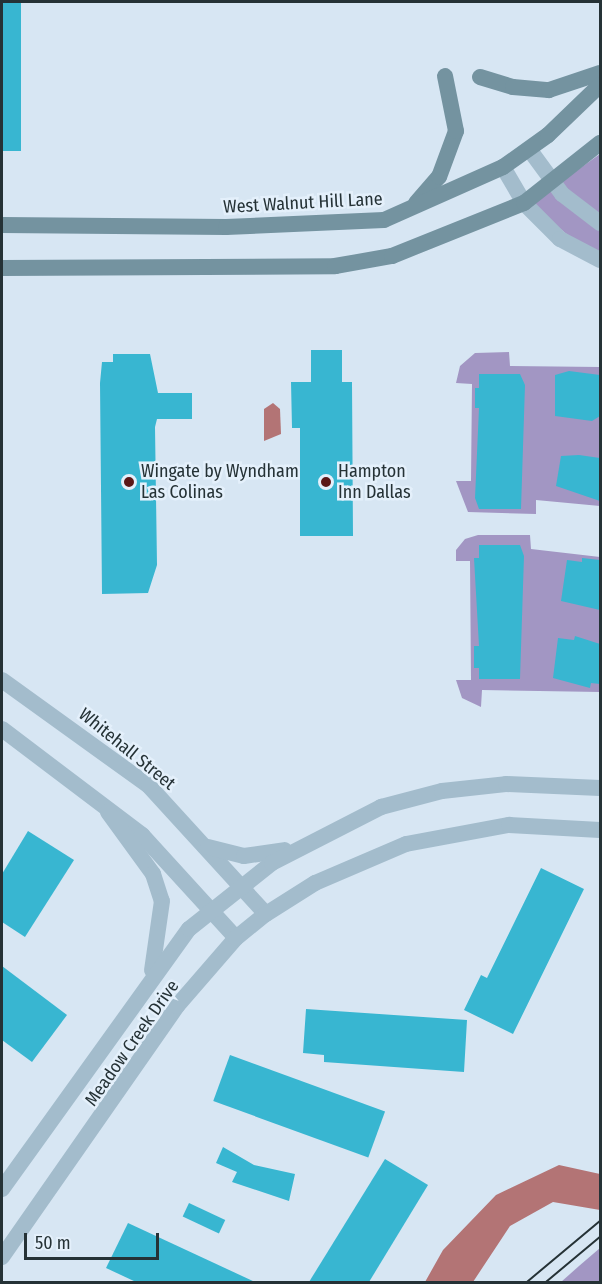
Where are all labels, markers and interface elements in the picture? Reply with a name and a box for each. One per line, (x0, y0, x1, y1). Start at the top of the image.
street label: West Walnut Hill Lane (223, 188, 383, 218)
place label: Wingate by Wyndham Las Colinas (141, 461, 299, 504)
place label: Hampton Inn Dallas (338, 461, 411, 504)
marker: Wingate by Wyndham Las Colinas (122, 475, 136, 489)
marker: Hampton Inn Dallas (319, 475, 333, 489)
street label: Whitehall Street (74, 703, 180, 795)
street label: Meadow Creek Drive (81, 976, 183, 1110)
scale bar (27, 1221, 162, 1259)
text: 50 m (35, 1232, 71, 1254)

